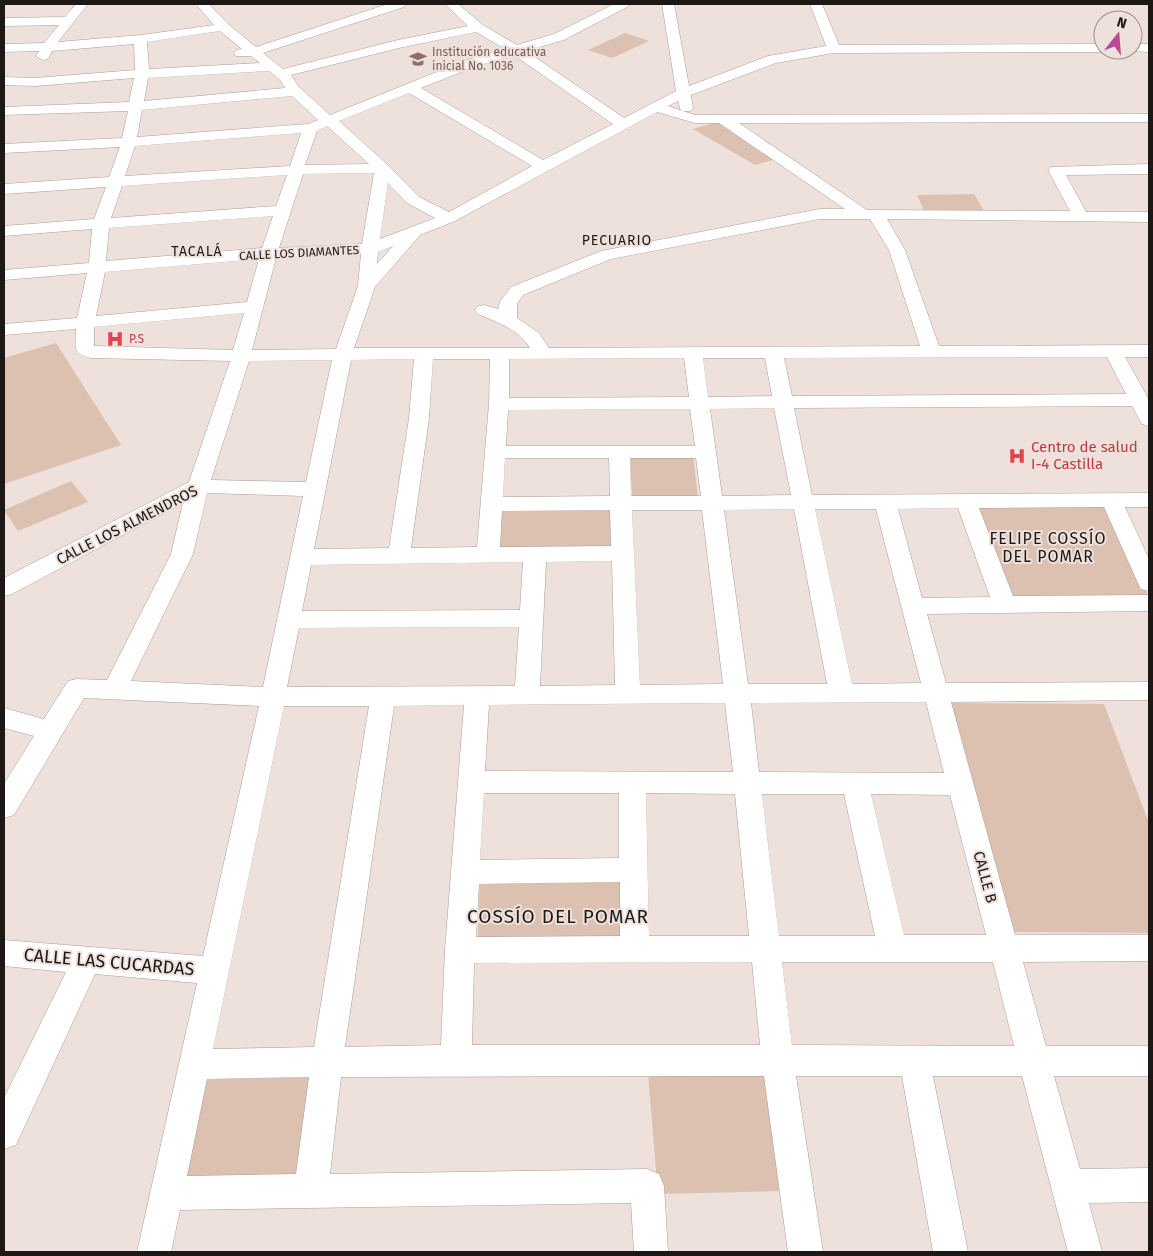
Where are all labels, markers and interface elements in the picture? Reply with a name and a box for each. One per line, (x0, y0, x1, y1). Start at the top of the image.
north arrow (1093, 10, 1143, 60)
text: N (1115, 14, 1129, 33)
place label: Institución educativa inicial No. 1036 (432, 45, 546, 73)
school or university icon: Institución educativa inicial No. 1036 (408, 49, 428, 69)
district label: PECUARIO (582, 232, 652, 249)
district label: TACALÁ (171, 242, 223, 260)
street label: CALLE LOS DIAMANTES (239, 243, 360, 263)
hospital icon: P.S (105, 329, 125, 349)
place label: P.S (129, 332, 144, 346)
place label: Centro de salud I-4 Castilla (1031, 438, 1138, 473)
hospital icon: Centro de salud I-4 Castilla (1007, 446, 1027, 466)
street label: CALLE LOS ALMENDROS (53, 482, 201, 568)
district label: FELIPE COSSÍO DEL POMAR (990, 528, 1106, 566)
street label: CALLE B (969, 849, 1001, 905)
district label: COSSÍO DEL POMAR (467, 905, 649, 928)
street label: CALLE LAS CUCARDAS (23, 944, 195, 980)

